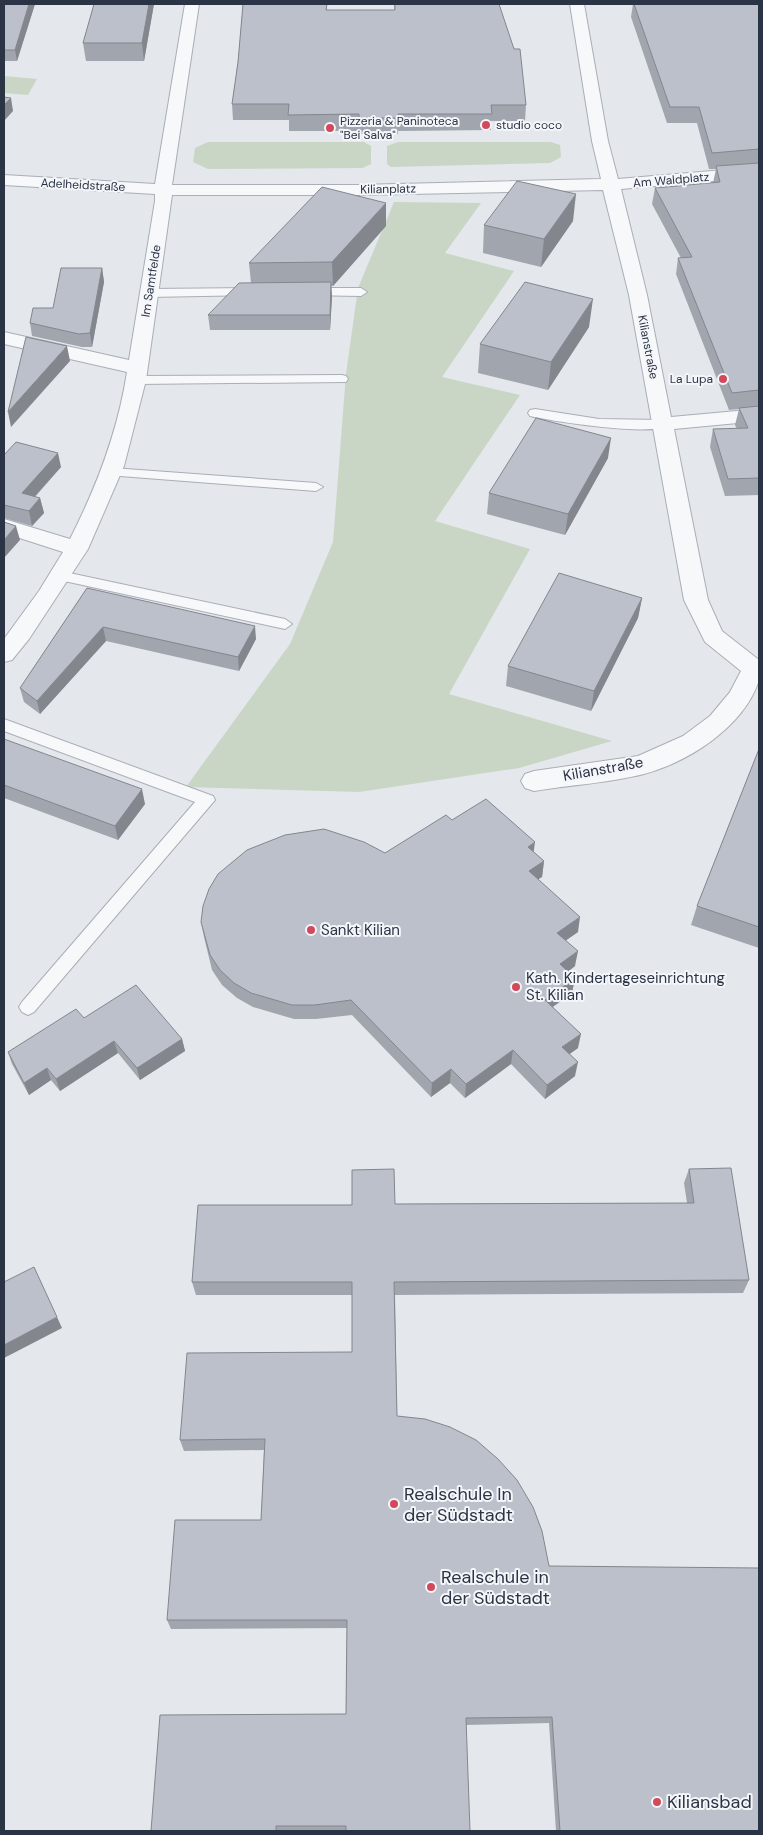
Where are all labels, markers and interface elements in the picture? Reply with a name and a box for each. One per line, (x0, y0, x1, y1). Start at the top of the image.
place label: Pizzeria & Paninoteca "Bei Salva" (340, 113, 458, 143)
place label: studio coco (496, 117, 562, 133)
marker: studio coco (480, 119, 492, 131)
marker: Pizzeria & Paninoteca "Bei Salva" (324, 122, 336, 134)
street label: Am Waldplatz (632, 169, 710, 191)
street label: Adelheidstraße (40, 175, 126, 195)
street label: Kilianplatz (360, 181, 416, 197)
street label: Im Samtfelde (137, 243, 165, 318)
street label: Kilianstraße (634, 314, 662, 381)
place label: La Lupa (670, 371, 713, 387)
marker: La Lupa (717, 373, 729, 385)
street label: Kilianstraße (561, 752, 645, 786)
place label: Sankt Kilian (321, 920, 400, 940)
marker: Sankt Kilian (305, 924, 317, 936)
place label: Kath. Kindertageseinrichtung St. Kilian (526, 968, 725, 1005)
marker: Kath. Kindertageseinrichtung St. Kilian (510, 981, 522, 993)
place label: Realschule In der Südstadt (404, 1482, 513, 1527)
marker: Realschule In der Südstadt (388, 1498, 400, 1510)
place label: Realschule in der Südstadt (441, 1565, 550, 1610)
marker: Realschule in der Südstadt (425, 1581, 437, 1593)
place label: Kiliansbad (667, 1790, 752, 1814)
marker: Kiliansbad (651, 1796, 663, 1808)

